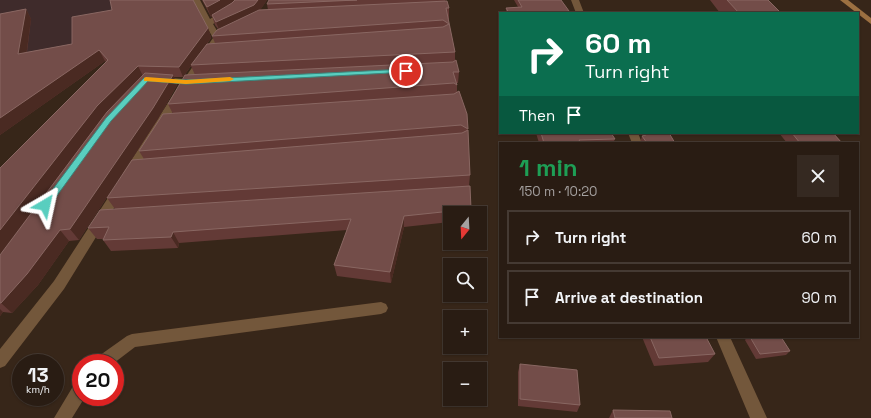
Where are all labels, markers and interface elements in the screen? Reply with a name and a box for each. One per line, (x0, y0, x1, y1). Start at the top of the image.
text: 60 m (585, 25, 651, 61)
icon: right (519, 28, 571, 80)
pin (389, 54, 423, 88)
icon: arrive (395, 60, 417, 82)
text: Turn right (585, 60, 669, 83)
icon: arrive (563, 104, 585, 126)
text: Then (519, 106, 555, 125)
text: 1 min (519, 152, 578, 183)
button: close (797, 155, 839, 197)
text: 150 m · 10:20 (519, 183, 597, 200)
position arrow (24, 184, 66, 226)
north arrow (443, 206, 487, 250)
map controls (443, 206, 487, 406)
icon: right (521, 226, 543, 248)
text: Turn right (555, 228, 626, 247)
text: 60 m (801, 228, 837, 247)
button: search (443, 258, 487, 302)
icon: arrive (521, 286, 543, 308)
text: Arrive at destination (555, 288, 703, 307)
text: 90 m (801, 288, 837, 307)
button: + (443, 310, 487, 354)
speed limit sign: 20 (72, 354, 124, 406)
text: 13 (27, 362, 49, 388)
button: − (443, 362, 487, 406)
text: km/h (26, 383, 50, 396)

